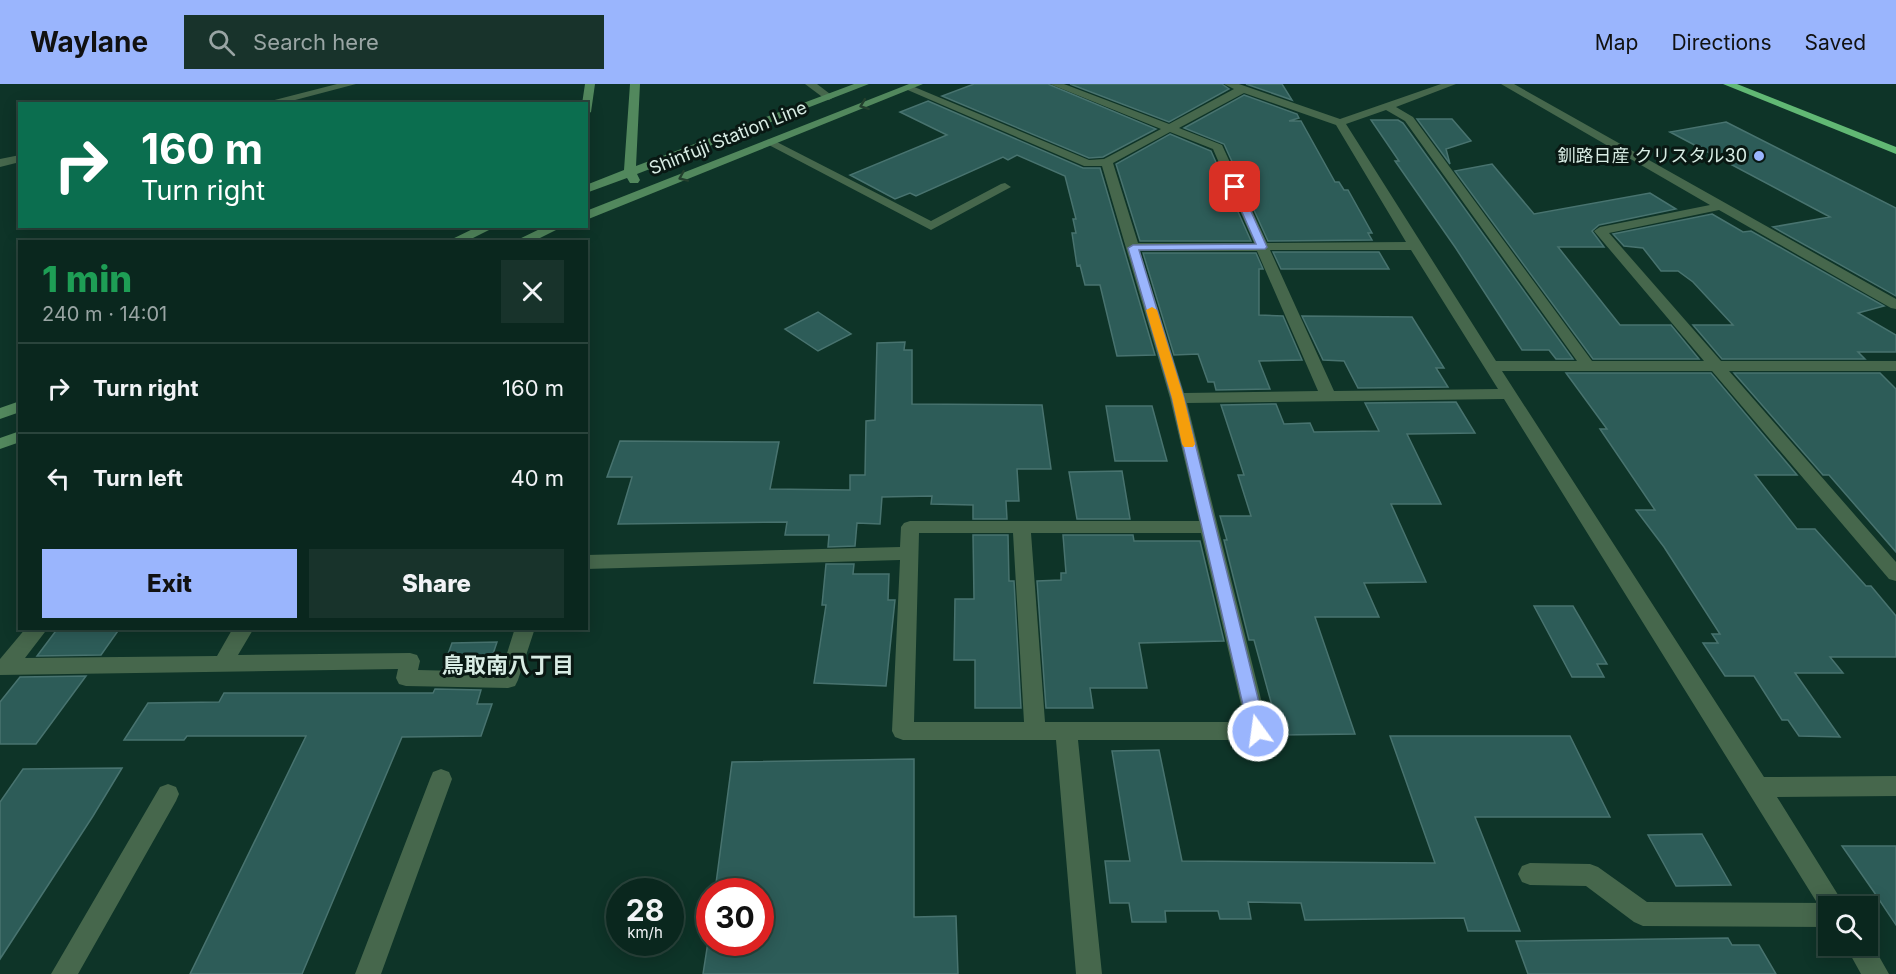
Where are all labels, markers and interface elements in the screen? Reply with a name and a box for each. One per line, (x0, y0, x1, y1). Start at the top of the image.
search box (184, 15, 604, 69)
text: Waylane (30, 25, 148, 59)
icon: search (205, 26, 238, 59)
text: Search here (253, 29, 379, 55)
text: Map (1595, 30, 1638, 55)
text: Directions (1671, 30, 1772, 55)
text: Saved (1805, 30, 1866, 55)
street label: Shinfuji Station Line (646, 96, 810, 179)
one-way arrow (859, 98, 870, 111)
text: 160 m (141, 123, 263, 174)
icon: right (42, 126, 120, 204)
place label: 釧路日産 クリスタル30 (1557, 145, 1747, 166)
marker: 釧路日産 クリスタル30 (1752, 149, 1766, 163)
pin (1209, 161, 1260, 212)
one-way arrow (678, 170, 689, 182)
icon: arrive (1218, 170, 1251, 203)
text: Turn right (141, 174, 265, 207)
text: 1 min (42, 257, 132, 301)
button: close (501, 260, 564, 323)
text: 240 m · 14:01 (42, 302, 167, 326)
icon: right (42, 372, 75, 405)
text: Turn right (93, 375, 199, 401)
text: 160 m (502, 375, 564, 401)
icon: left (42, 462, 75, 495)
text: Turn left (93, 465, 183, 491)
text: 40 m (510, 465, 564, 491)
button: Exit (42, 549, 297, 618)
button: Share (309, 549, 564, 618)
district label: 鳥取南八丁目 (442, 652, 574, 678)
position arrow (1226, 699, 1290, 763)
speed limit sign: 30 (696, 878, 774, 956)
text: 28 (626, 892, 664, 928)
map controls (1818, 896, 1878, 956)
button: search (1818, 896, 1878, 956)
text: km/h (627, 923, 663, 942)

